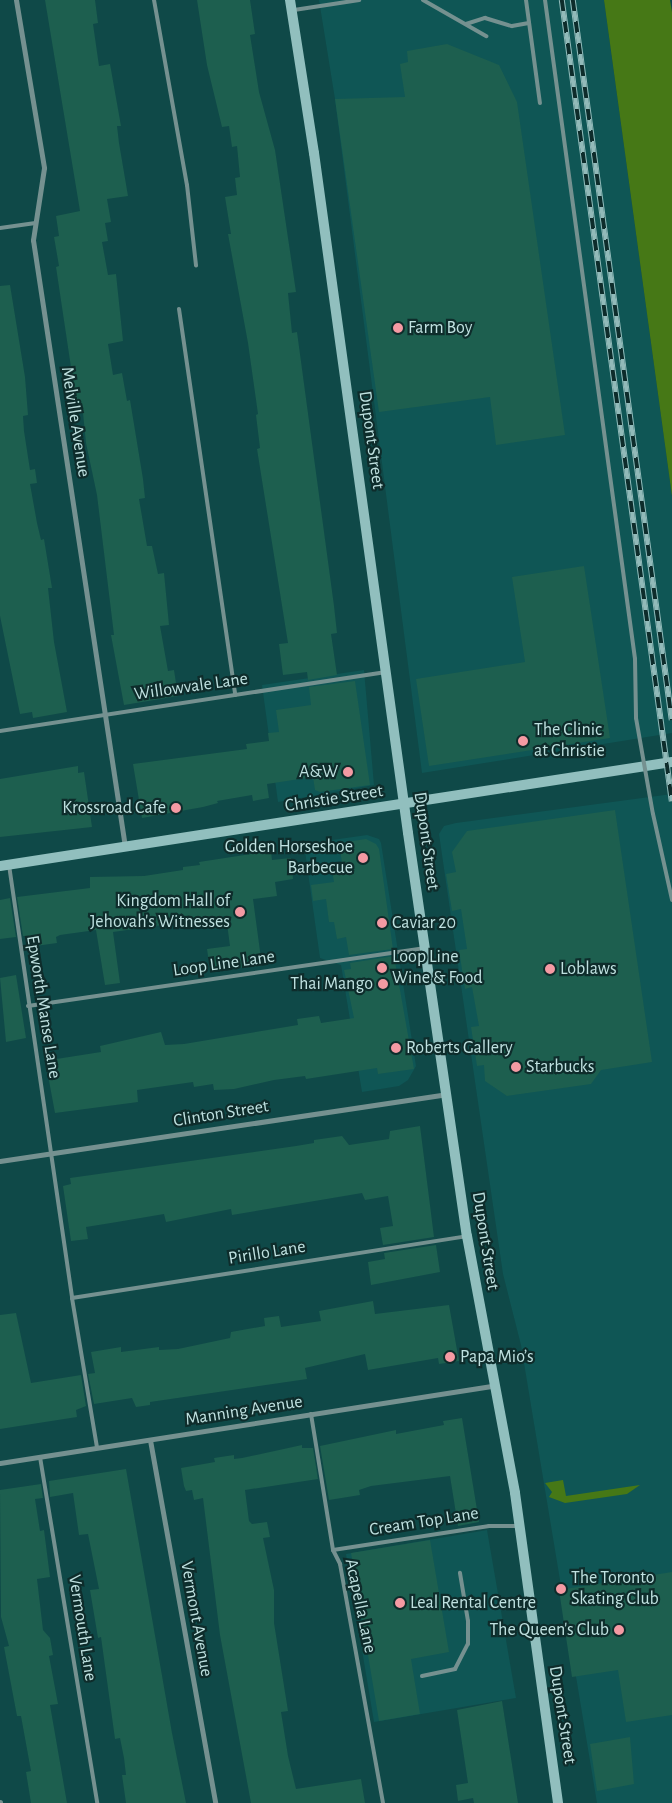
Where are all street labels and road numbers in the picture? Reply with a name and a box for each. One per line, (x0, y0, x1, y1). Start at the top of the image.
street label: Melville Avenue (56, 365, 94, 479)
street label: Dupont Street (353, 389, 389, 491)
street label: Willowvale Lane (133, 668, 249, 706)
street label: Christie Street (283, 781, 385, 817)
street label: Dupont Street (408, 790, 444, 892)
street label: Epworth Manse Lane (21, 934, 65, 1080)
street label: Loop Line Lane (172, 946, 276, 982)
street label: Clinton Street (172, 1096, 270, 1132)
street label: Dupont Street (467, 1190, 503, 1292)
street label: Pirillo Lane (227, 1236, 307, 1270)
street label: Manning Avenue (184, 1391, 304, 1431)
street label: Cream Top Lane (368, 1503, 480, 1541)
street label: Acapella Lane (339, 1557, 381, 1655)
street label: Vermont Avenue (175, 1560, 217, 1678)
street label: Vermouth Lane (63, 1573, 101, 1683)
street label: Dupont Street (544, 1664, 580, 1766)

